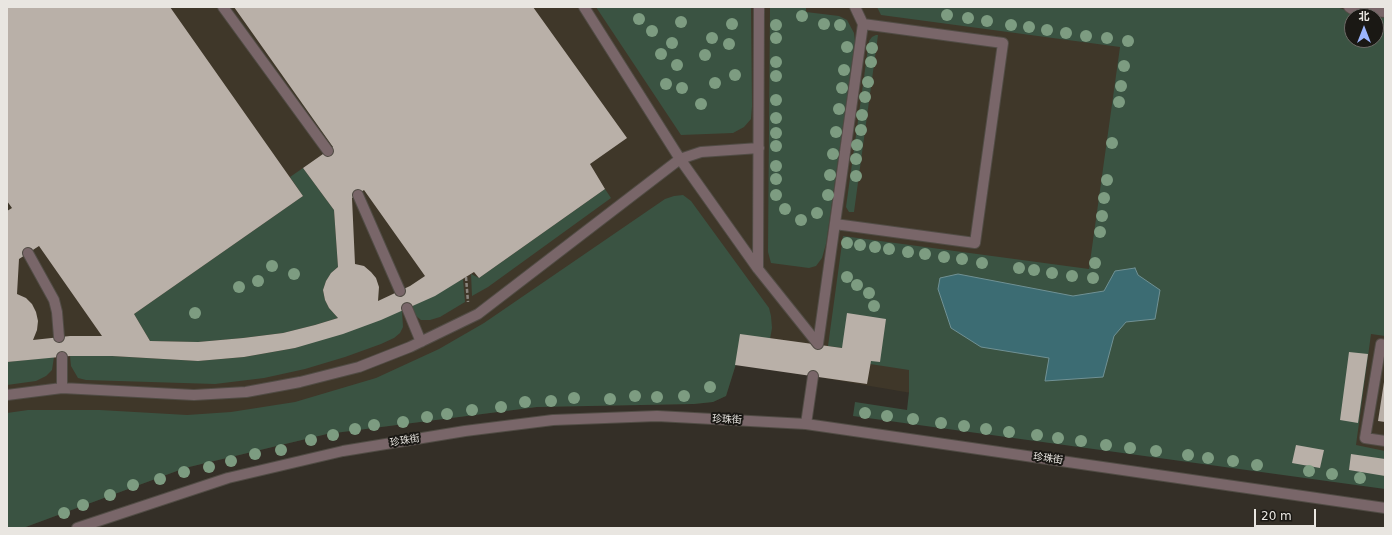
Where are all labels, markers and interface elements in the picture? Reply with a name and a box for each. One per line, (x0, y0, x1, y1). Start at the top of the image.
north arrow (1344, 8, 1384, 48)
text: 北 (1359, 10, 1370, 23)
street label: 珍珠街 (712, 413, 742, 427)
street label: 珍珠街 (389, 433, 421, 449)
street label: 珍珠街 (1032, 451, 1064, 467)
scale bar (1256, 501, 1318, 527)
text: 20 m (1261, 509, 1292, 523)

